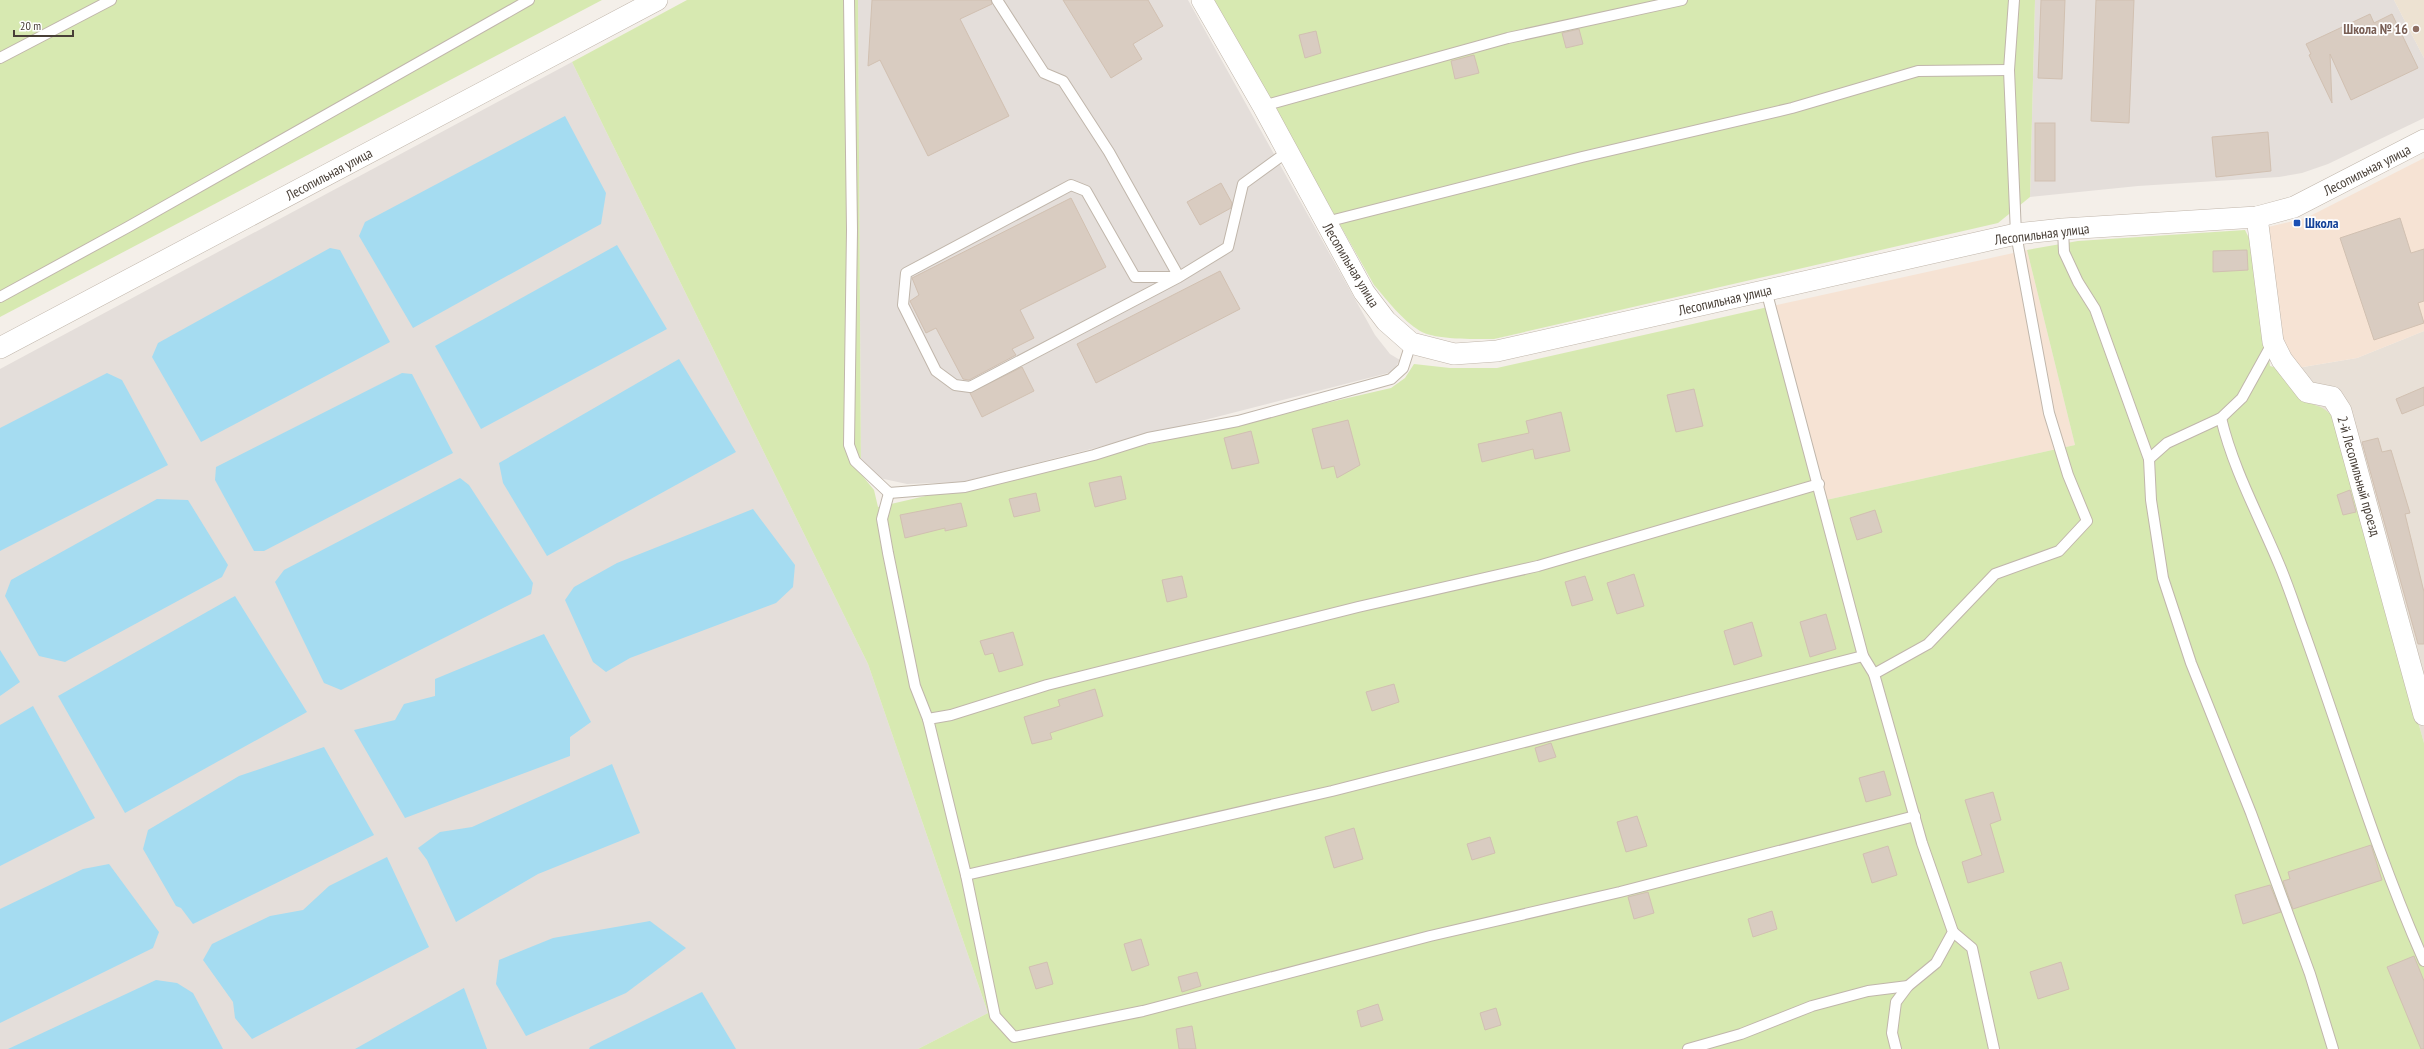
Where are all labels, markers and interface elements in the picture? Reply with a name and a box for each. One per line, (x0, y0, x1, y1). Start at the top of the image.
scale bar (14, 12, 73, 38)
text: 20 m (20, 18, 41, 33)
place label: Школа № 16 (2343, 20, 2408, 38)
marker: Школа № 16 (2411, 24, 2421, 34)
street label: Лесопильная улица (2320, 140, 2414, 200)
street label: Лесопильная улица (282, 144, 375, 205)
place label: Школа (2305, 214, 2339, 232)
marker: Школа (2292, 218, 2302, 228)
street label: Лесопильная улица (1318, 219, 1383, 310)
street label: Лесопильная улица (1993, 219, 2090, 249)
street label: Лесопильная улица (1676, 281, 1773, 320)
street label: 2-й Лесопильный проезд (2333, 414, 2385, 538)

